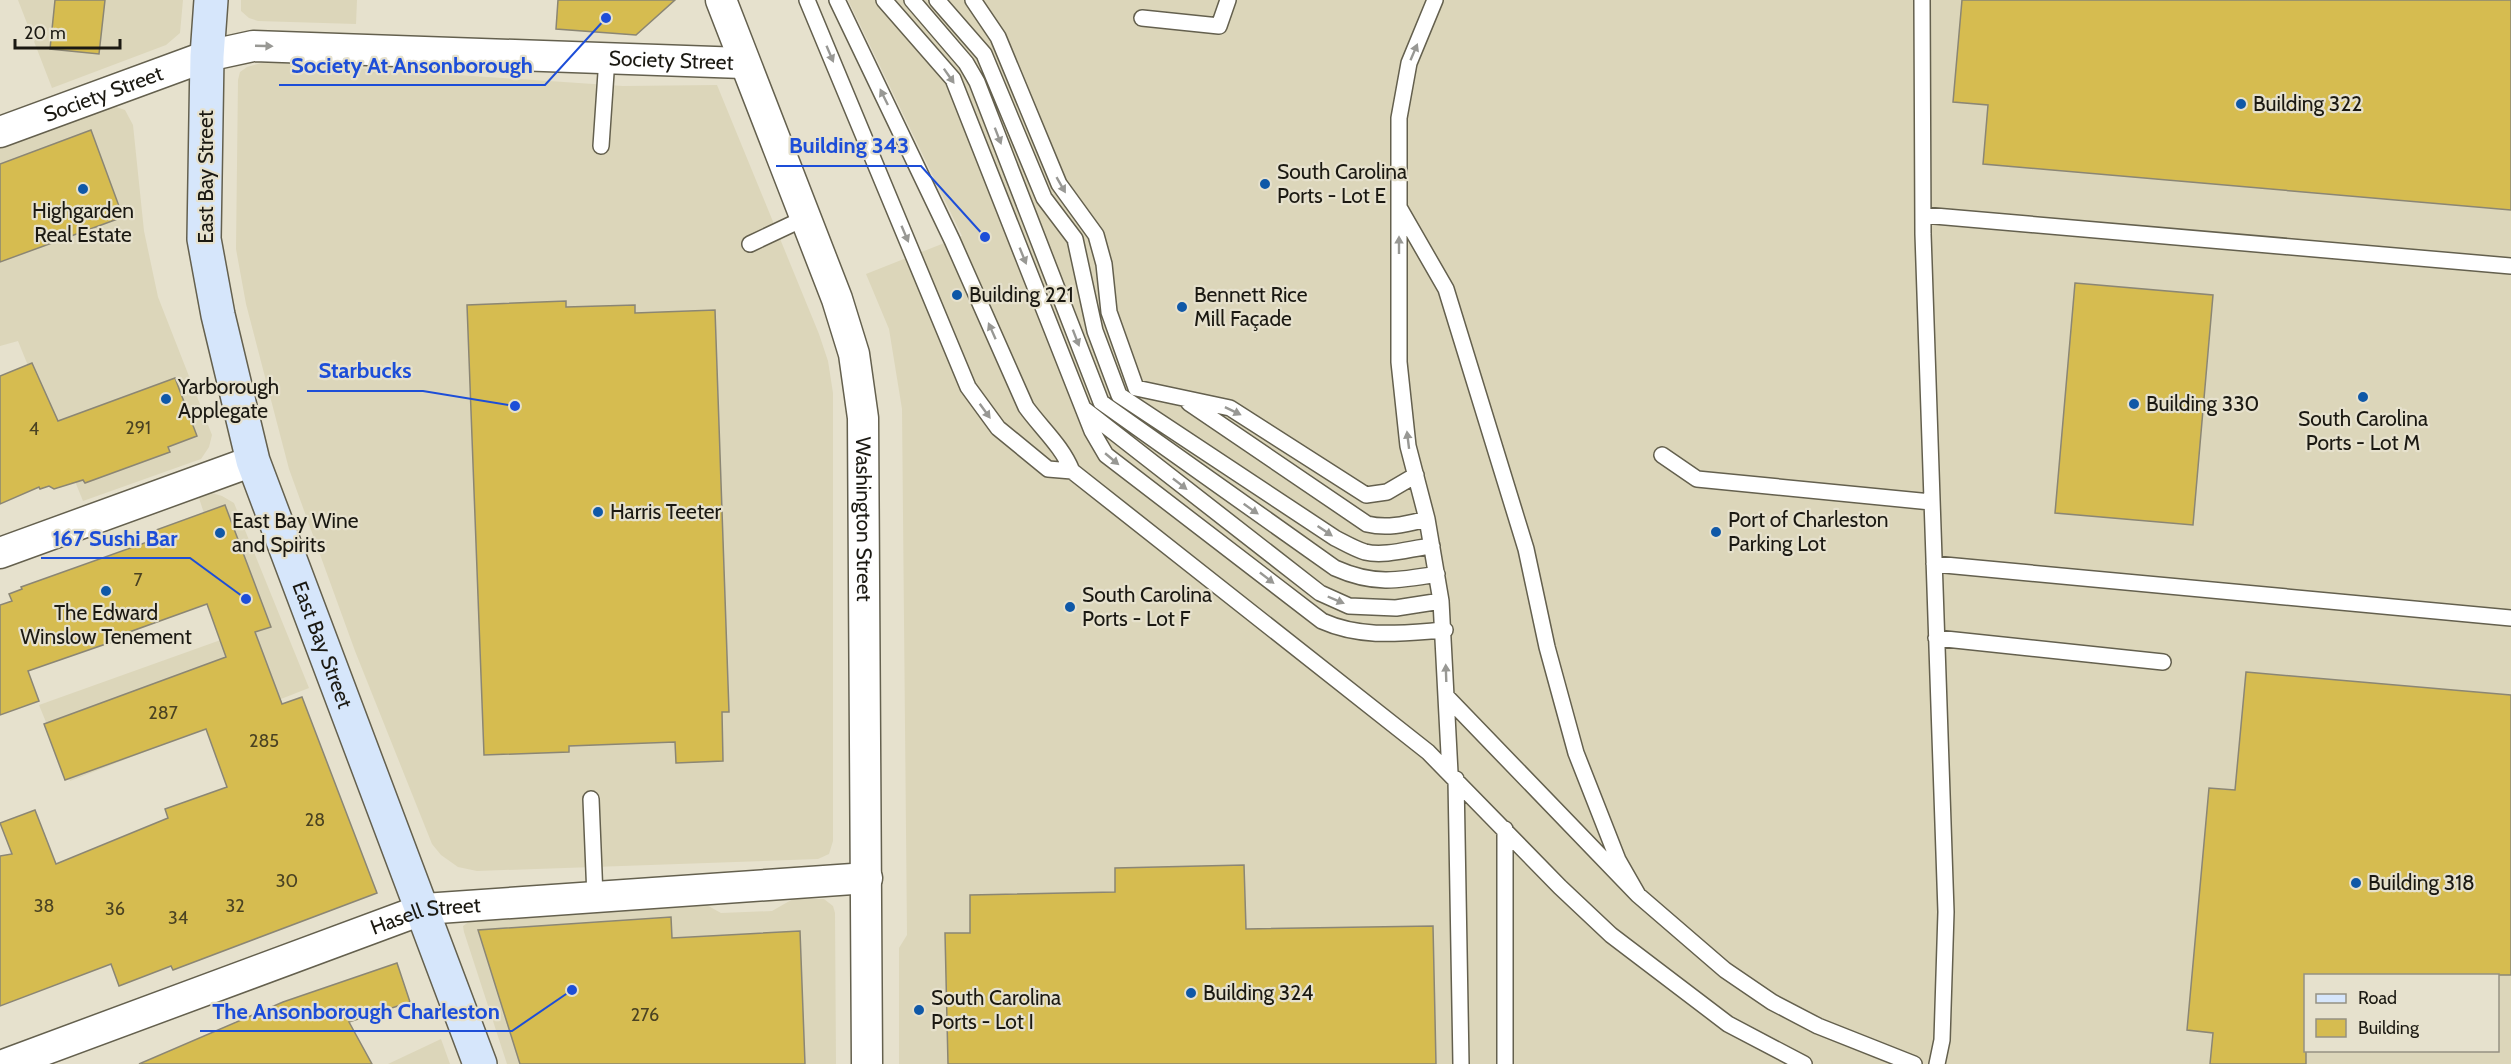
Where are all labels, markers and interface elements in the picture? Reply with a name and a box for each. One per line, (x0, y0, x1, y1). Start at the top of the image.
scale bar (15, 12, 120, 50)
text: 20 m (24, 22, 66, 44)
one-way arrow (255, 42, 274, 51)
one-way arrow (1410, 43, 1419, 61)
callout: Society At Ansonborough (279, 45, 545, 85)
street label: Society Street (608, 45, 734, 75)
one-way arrow (826, 45, 835, 63)
text: Society At Ansonborough (291, 52, 533, 79)
street label: Society Street (40, 60, 166, 127)
one-way arrow (943, 68, 955, 84)
one-way arrow (879, 89, 888, 106)
place label: Building 322 (2253, 91, 2362, 116)
marker: Building 322 (2234, 97, 2248, 111)
street label: East Bay Street (193, 110, 218, 244)
callout: Building 343 (776, 126, 921, 166)
one-way arrow (993, 128, 1003, 146)
text: Building 343 (789, 132, 909, 159)
place label: South Carolina Ports - Lot E (1277, 159, 1407, 208)
one-way arrow (1056, 177, 1066, 194)
marker: South Carolina Ports - Lot E (1258, 177, 1272, 191)
marker: Highgarden Real Estate (76, 182, 90, 196)
place label: Highgarden Real Estate (32, 198, 134, 247)
one-way arrow (901, 225, 910, 243)
one-way arrow (1394, 236, 1404, 255)
one-way arrow (1019, 248, 1029, 266)
place label: Building 221 (969, 282, 1074, 307)
place label: Bennett Rice Mill Façade (1194, 282, 1308, 331)
marker: Building 221 (950, 288, 964, 302)
marker: Bennett Rice Mill Façade (1175, 300, 1189, 314)
one-way arrow (987, 322, 996, 340)
one-way arrow (1072, 329, 1081, 347)
callout: Starbucks (307, 351, 423, 391)
text: Starbucks (319, 357, 411, 384)
place label: Yarborough Applegate (177, 374, 279, 423)
marker: South Carolina Ports - Lot M (2356, 390, 2370, 404)
place label: Building 330 (2146, 391, 2259, 416)
marker: Yarborough Applegate (159, 392, 173, 406)
marker: Building 330 (2127, 397, 2141, 411)
one-way arrow (979, 403, 991, 419)
one-way arrow (1224, 406, 1242, 416)
place label: South Carolina Ports - Lot M (2298, 406, 2428, 455)
house number: 291 (125, 417, 151, 439)
house number: 4 (29, 418, 39, 440)
one-way arrow (1403, 430, 1412, 449)
street label: Washington Street (851, 437, 877, 602)
one-way arrow (1104, 452, 1119, 465)
one-way arrow (1172, 478, 1188, 491)
place label: Harris Teeter (610, 499, 722, 524)
one-way arrow (1243, 503, 1259, 515)
marker: Harris Teeter (591, 505, 605, 519)
place label: Port of Charleston Parking Lot (1728, 507, 1888, 556)
place label: East Bay Wine and Spirits (232, 508, 359, 557)
callout: 167 Sushi Bar (41, 518, 190, 558)
text: 167 Sushi Bar (52, 525, 178, 552)
marker: Port of Charleston Parking Lot (1709, 525, 1723, 539)
marker: East Bay Wine and Spirits (213, 526, 227, 540)
one-way arrow (1317, 526, 1333, 537)
house number: 7 (133, 569, 143, 591)
one-way arrow (1259, 572, 1274, 584)
street label: East Bay Street (287, 578, 358, 712)
place label: South Carolina Ports - Lot F (1082, 582, 1212, 631)
marker: The Edward Winslow Tenement (99, 584, 113, 598)
one-way arrow (1327, 595, 1345, 605)
place label: The Edward Winslow Tenement (20, 600, 192, 649)
marker: South Carolina Ports - Lot F (1063, 600, 1077, 614)
one-way arrow (1442, 663, 1451, 682)
house number: 287 (148, 702, 178, 724)
house number: 285 (249, 730, 279, 752)
house number: 28 (305, 809, 325, 831)
house number: 30 (276, 870, 298, 892)
place label: Building 318 (2368, 870, 2475, 895)
marker: Building 318 (2349, 876, 2363, 890)
street label: Hasell Street (367, 892, 481, 940)
house number: 38 (34, 895, 54, 917)
house number: 32 (225, 895, 245, 917)
house number: 36 (105, 898, 125, 920)
house number: 34 (168, 907, 188, 929)
legend (2304, 974, 2499, 1052)
place label: Building 324 (1203, 980, 1313, 1005)
place label: South Carolina Ports - Lot I (931, 985, 1061, 1034)
marker: Building 324 (1184, 986, 1198, 1000)
text: Road (2358, 987, 2397, 1009)
callout: The Ansonborough Charleston (200, 991, 512, 1031)
text: The Ansonborough Charleston (212, 998, 500, 1025)
marker: South Carolina Ports - Lot I (912, 1003, 926, 1017)
house number: 276 (631, 1004, 659, 1026)
text: Building (2358, 1017, 2420, 1039)

